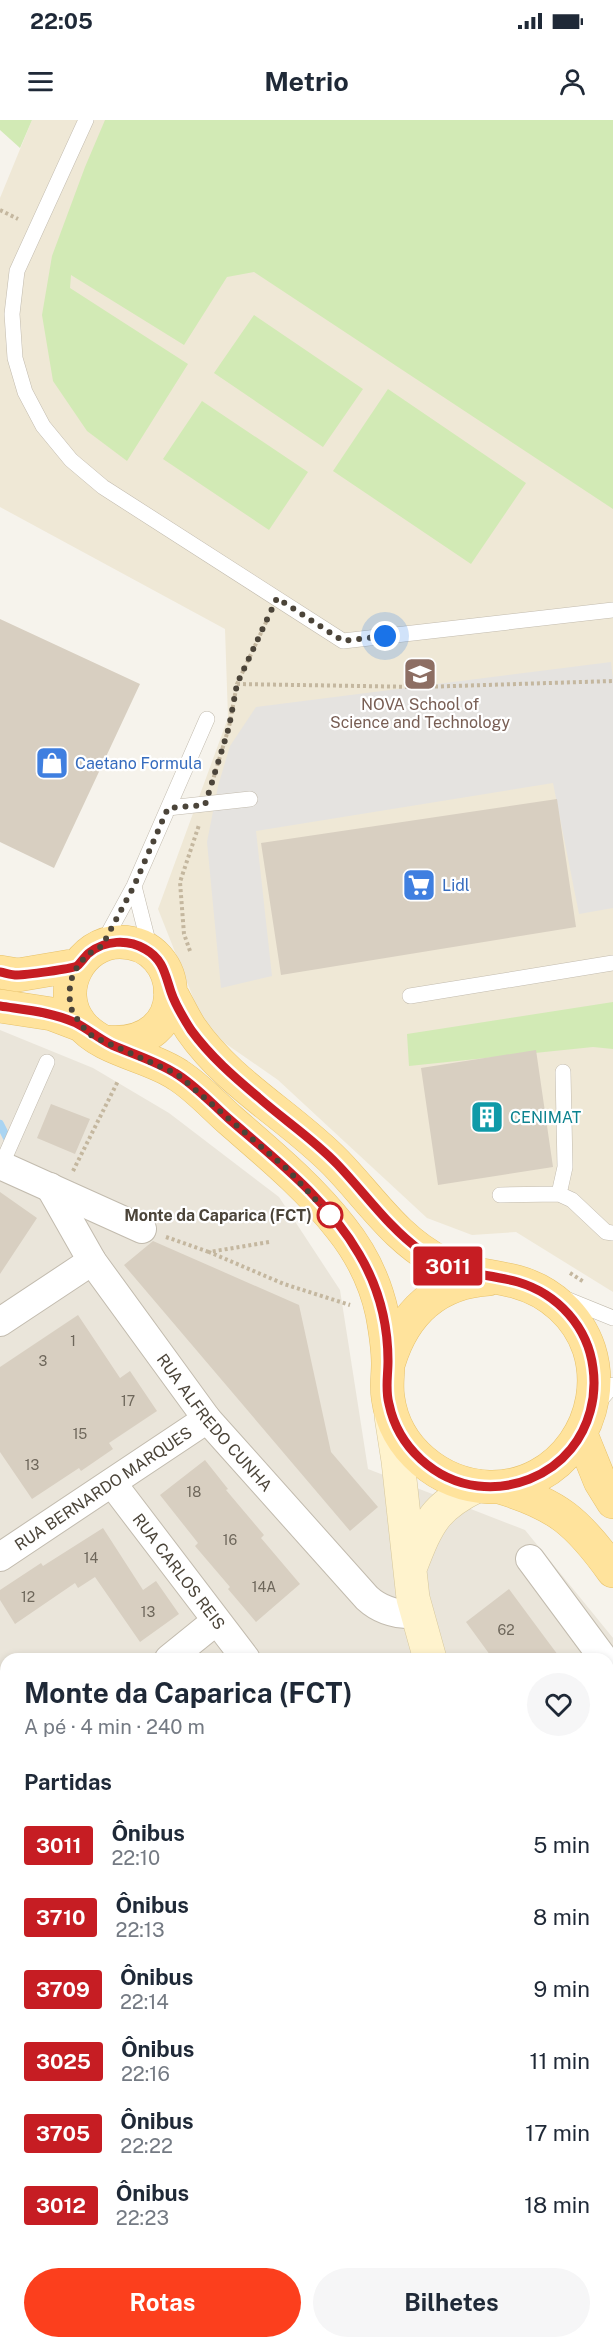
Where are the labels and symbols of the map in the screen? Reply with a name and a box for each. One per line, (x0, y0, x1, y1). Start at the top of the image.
your location (370, 621, 400, 651)
school or university icon: NOVA School of Science and Technology (402, 656, 438, 692)
place label: NOVA School of Science and Technology (330, 695, 510, 732)
shop icon: Caetano Formula (34, 745, 70, 781)
place label: Caetano Formula (75, 754, 202, 773)
supermarket icon: Lidl (401, 867, 437, 903)
place label: Lidl (442, 876, 470, 895)
building icon: CENIMAT (469, 1099, 505, 1135)
place label: CENIMAT (510, 1108, 582, 1127)
marker: Monte da Caparica (FCT) (317, 1202, 343, 1228)
place label: Monte da Caparica (FCT) (124, 1206, 312, 1225)
line badge: 3011 (406, 1246, 490, 1286)
house number: 1 (70, 1333, 76, 1349)
street label: RUA ALFREDO CUNHA (153, 1350, 276, 1495)
house number: 3 (39, 1353, 48, 1369)
house number: 17 (121, 1393, 135, 1409)
street label: RUA BERNARDO MARQUES (11, 1423, 196, 1555)
house number: 15 (73, 1426, 87, 1442)
house number: 13 (25, 1457, 39, 1473)
house number: 18 (187, 1484, 201, 1500)
street label: RUA CARLOS REIS (129, 1510, 229, 1633)
house number: 16 (223, 1532, 237, 1548)
house number: 14 (84, 1550, 98, 1566)
house number: 14A (252, 1579, 276, 1595)
house number: 12 (21, 1589, 35, 1605)
house number: 13 (141, 1604, 155, 1620)
house number: 62 (497, 1622, 515, 1638)

